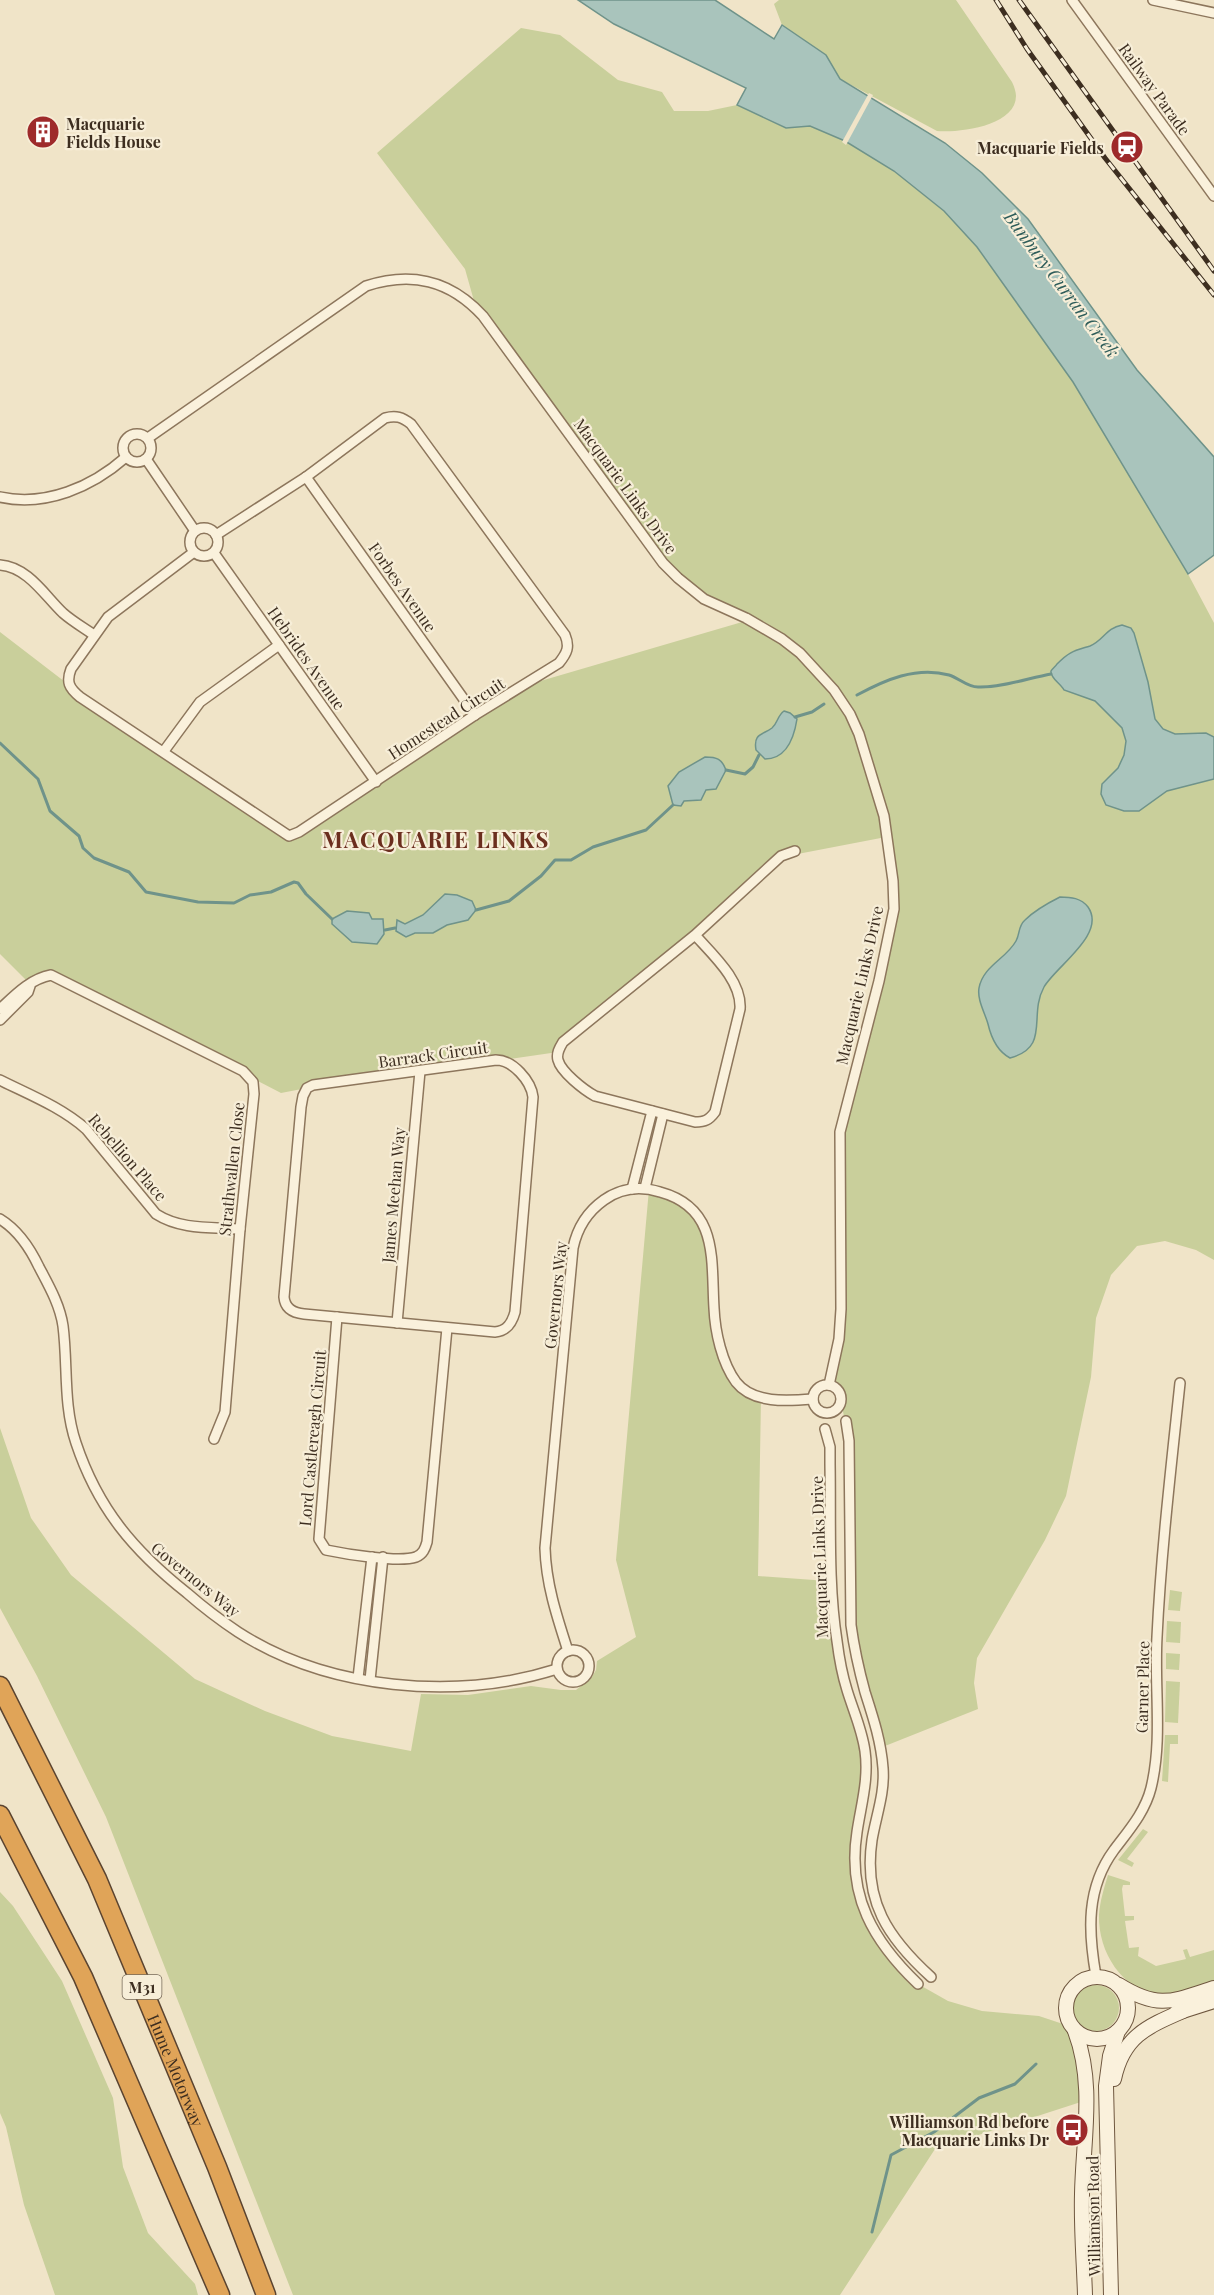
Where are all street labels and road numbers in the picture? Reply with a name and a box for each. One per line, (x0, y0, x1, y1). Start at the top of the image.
street label: Railway Parade (1114, 39, 1196, 139)
street label: Macquarie Links Drive (570, 414, 682, 558)
street label: Forbes Avenue (364, 538, 442, 636)
street label: Hebrides Avenue (264, 602, 350, 714)
street label: Homestead Circuit (384, 672, 509, 764)
street label: Macquarie Links Drive (830, 903, 888, 1067)
street label: Barrack Circuit (377, 1036, 489, 1072)
street label: Strathwallen Close (214, 1101, 248, 1237)
street label: Rebellion Place (84, 1109, 172, 1205)
street label: James Meehan Way (377, 1126, 409, 1265)
street label: Governors Way (539, 1240, 571, 1350)
street label: Lord Castlereagh Circuit (294, 1348, 330, 1527)
street label: Macquarie Links Drive (806, 1475, 832, 1639)
street label: Governors Way (147, 1537, 245, 1621)
street label: Garner Place (1131, 1641, 1153, 1733)
road number: M31 (122, 1975, 162, 1999)
street label: Hume Motorway (144, 2011, 209, 2129)
street label: Williamson Road (1081, 2155, 1105, 2278)

